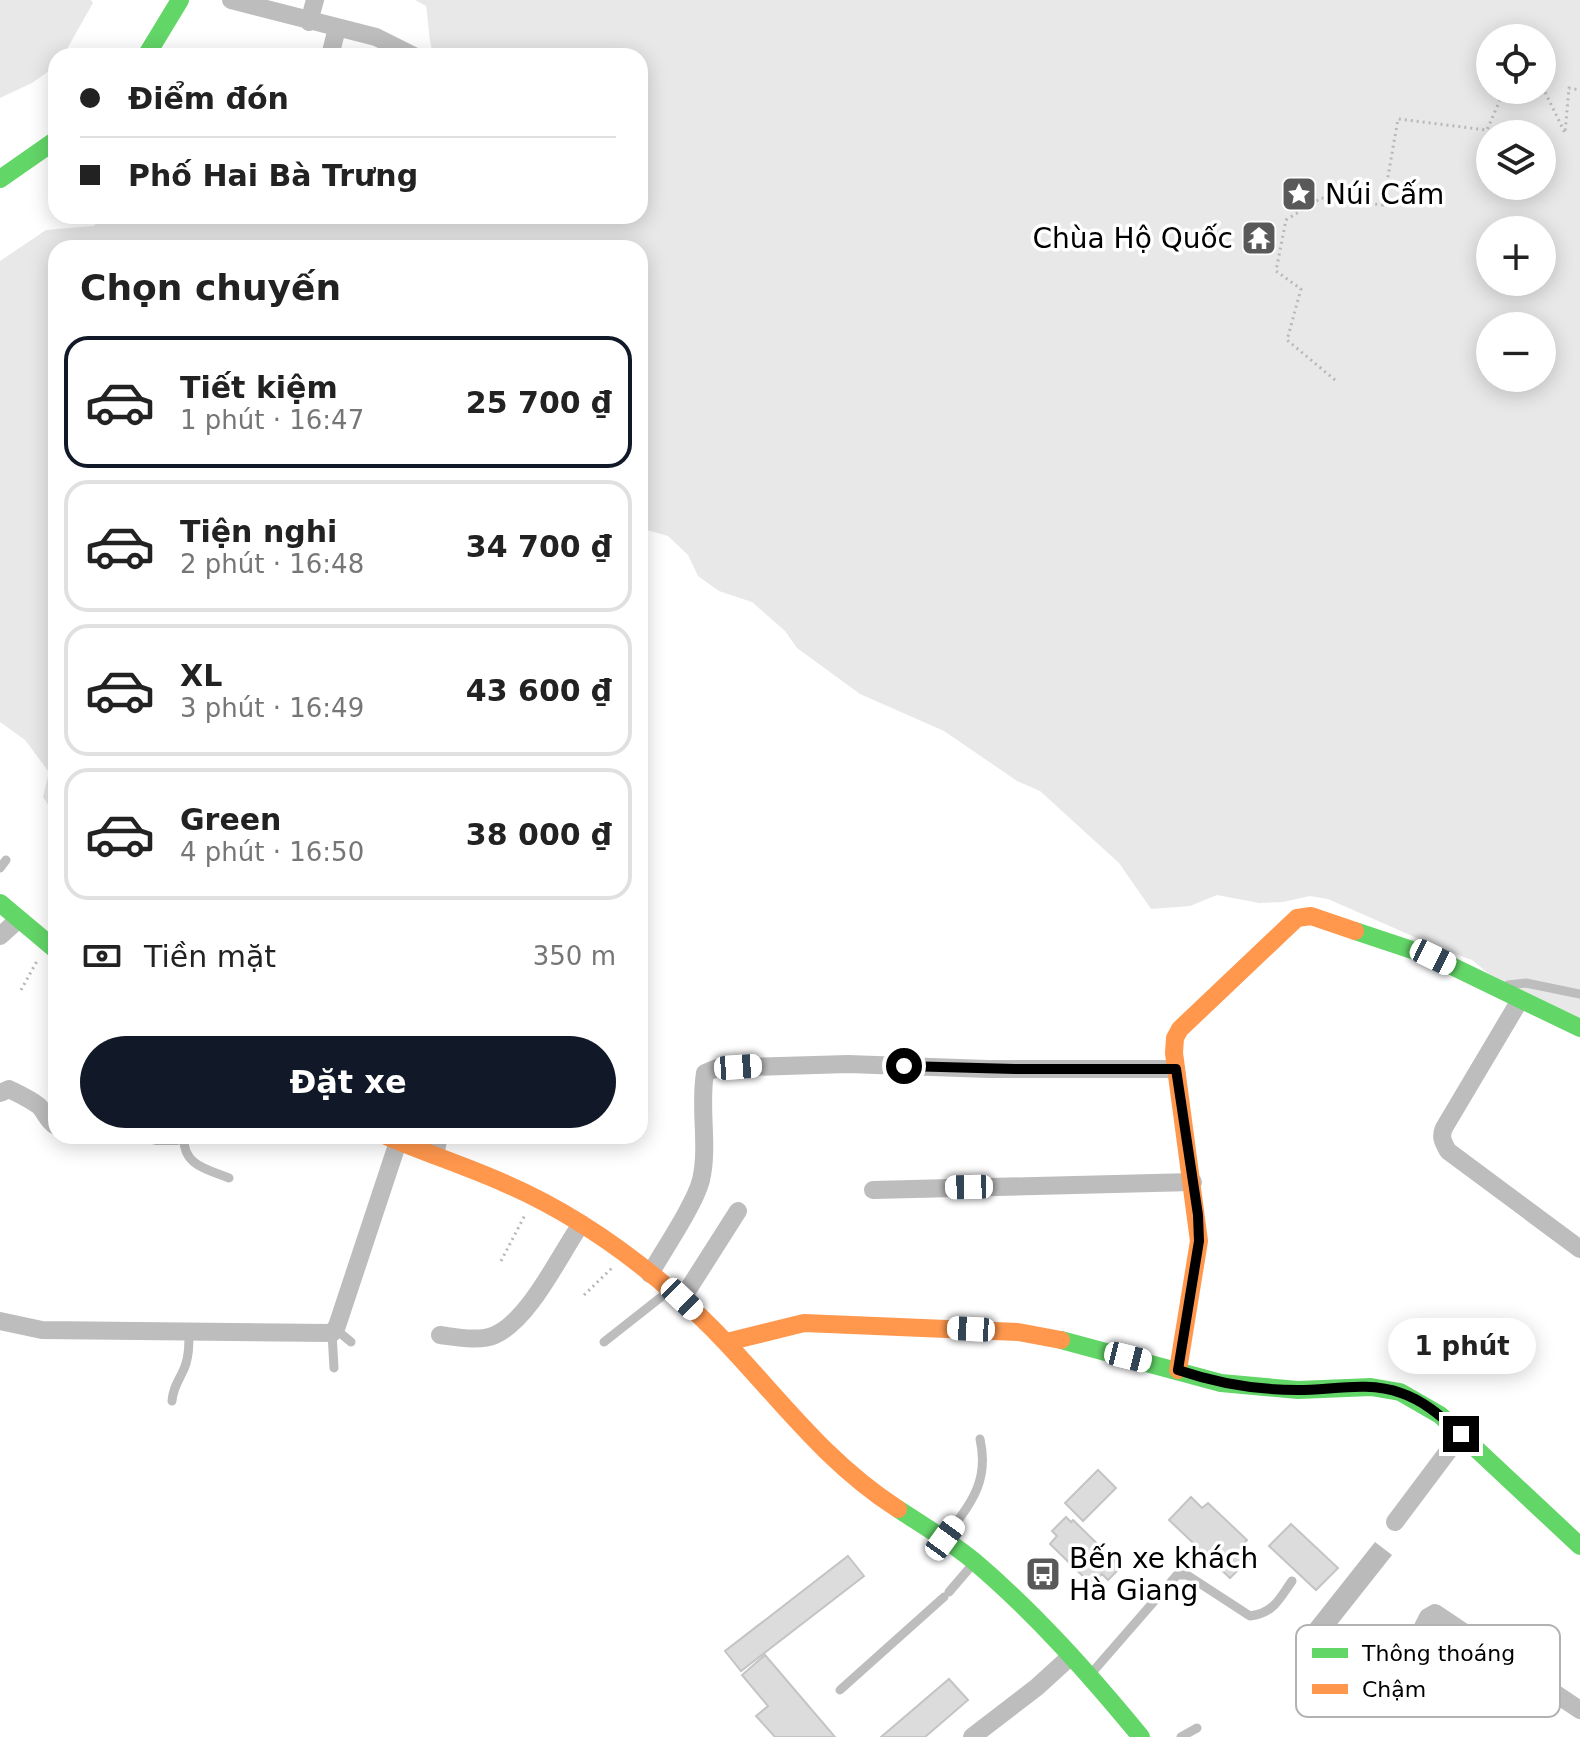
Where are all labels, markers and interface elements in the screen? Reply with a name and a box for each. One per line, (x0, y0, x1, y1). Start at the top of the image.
map controls (1476, 24, 1556, 392)
button: locate (1476, 24, 1556, 104)
text: Điểm đón (128, 81, 289, 116)
button: layers (1476, 120, 1556, 200)
text: Phố Hai Bà Trưng (128, 158, 418, 193)
place icon: Núi Cấm (1280, 175, 1318, 213)
place label: Núi Cấm (1325, 178, 1444, 211)
button: + (1476, 216, 1556, 296)
temple icon: Chùa Hộ Quốc (1240, 219, 1278, 257)
place label: Chùa Hộ Quốc (1033, 222, 1233, 255)
text: Chọn chuyến (80, 267, 341, 308)
button: − (1476, 312, 1556, 392)
icon: car (84, 366, 156, 438)
text: Tiết kiệm (180, 370, 338, 405)
text: 25 700 ₫ (466, 385, 612, 420)
text: 1 phút · 16:47 (180, 405, 364, 435)
icon: car (84, 510, 156, 582)
text: Tiện nghi (180, 514, 337, 549)
text: 34 700 ₫ (466, 529, 612, 564)
text: 2 phút · 16:48 (180, 549, 364, 579)
icon: car (84, 654, 156, 726)
text: XL (180, 658, 222, 693)
text: 43 600 ₫ (466, 673, 612, 708)
text: 3 phút · 16:49 (180, 693, 364, 723)
icon: car (84, 798, 156, 870)
text: Green (180, 802, 281, 837)
text: 38 000 ₫ (466, 817, 612, 852)
text: 4 phút · 16:50 (180, 837, 364, 867)
icon: cash (80, 934, 124, 978)
car (1406, 936, 1460, 978)
text: Tiền mặt (144, 939, 276, 974)
text: 350 m (533, 941, 616, 971)
button: Đặt xe (80, 1036, 616, 1128)
route start (886, 1048, 922, 1084)
car (713, 1053, 763, 1081)
car (945, 1175, 993, 1199)
car (656, 1274, 708, 1324)
car (946, 1316, 996, 1342)
callout: 1 phút (1387, 1318, 1535, 1374)
text: 1 phút (1414, 1331, 1510, 1361)
car (1102, 1340, 1154, 1374)
route end (1443, 1416, 1479, 1452)
car (921, 1512, 969, 1564)
place label: Bến xe khách Hà Giang (1069, 1542, 1258, 1607)
bus stop icon: Bến xe khách Hà Giang (1024, 1555, 1062, 1593)
legend (1296, 1625, 1560, 1717)
text: Thông thoáng (1361, 1641, 1515, 1666)
text: Chậm (1362, 1677, 1426, 1702)

